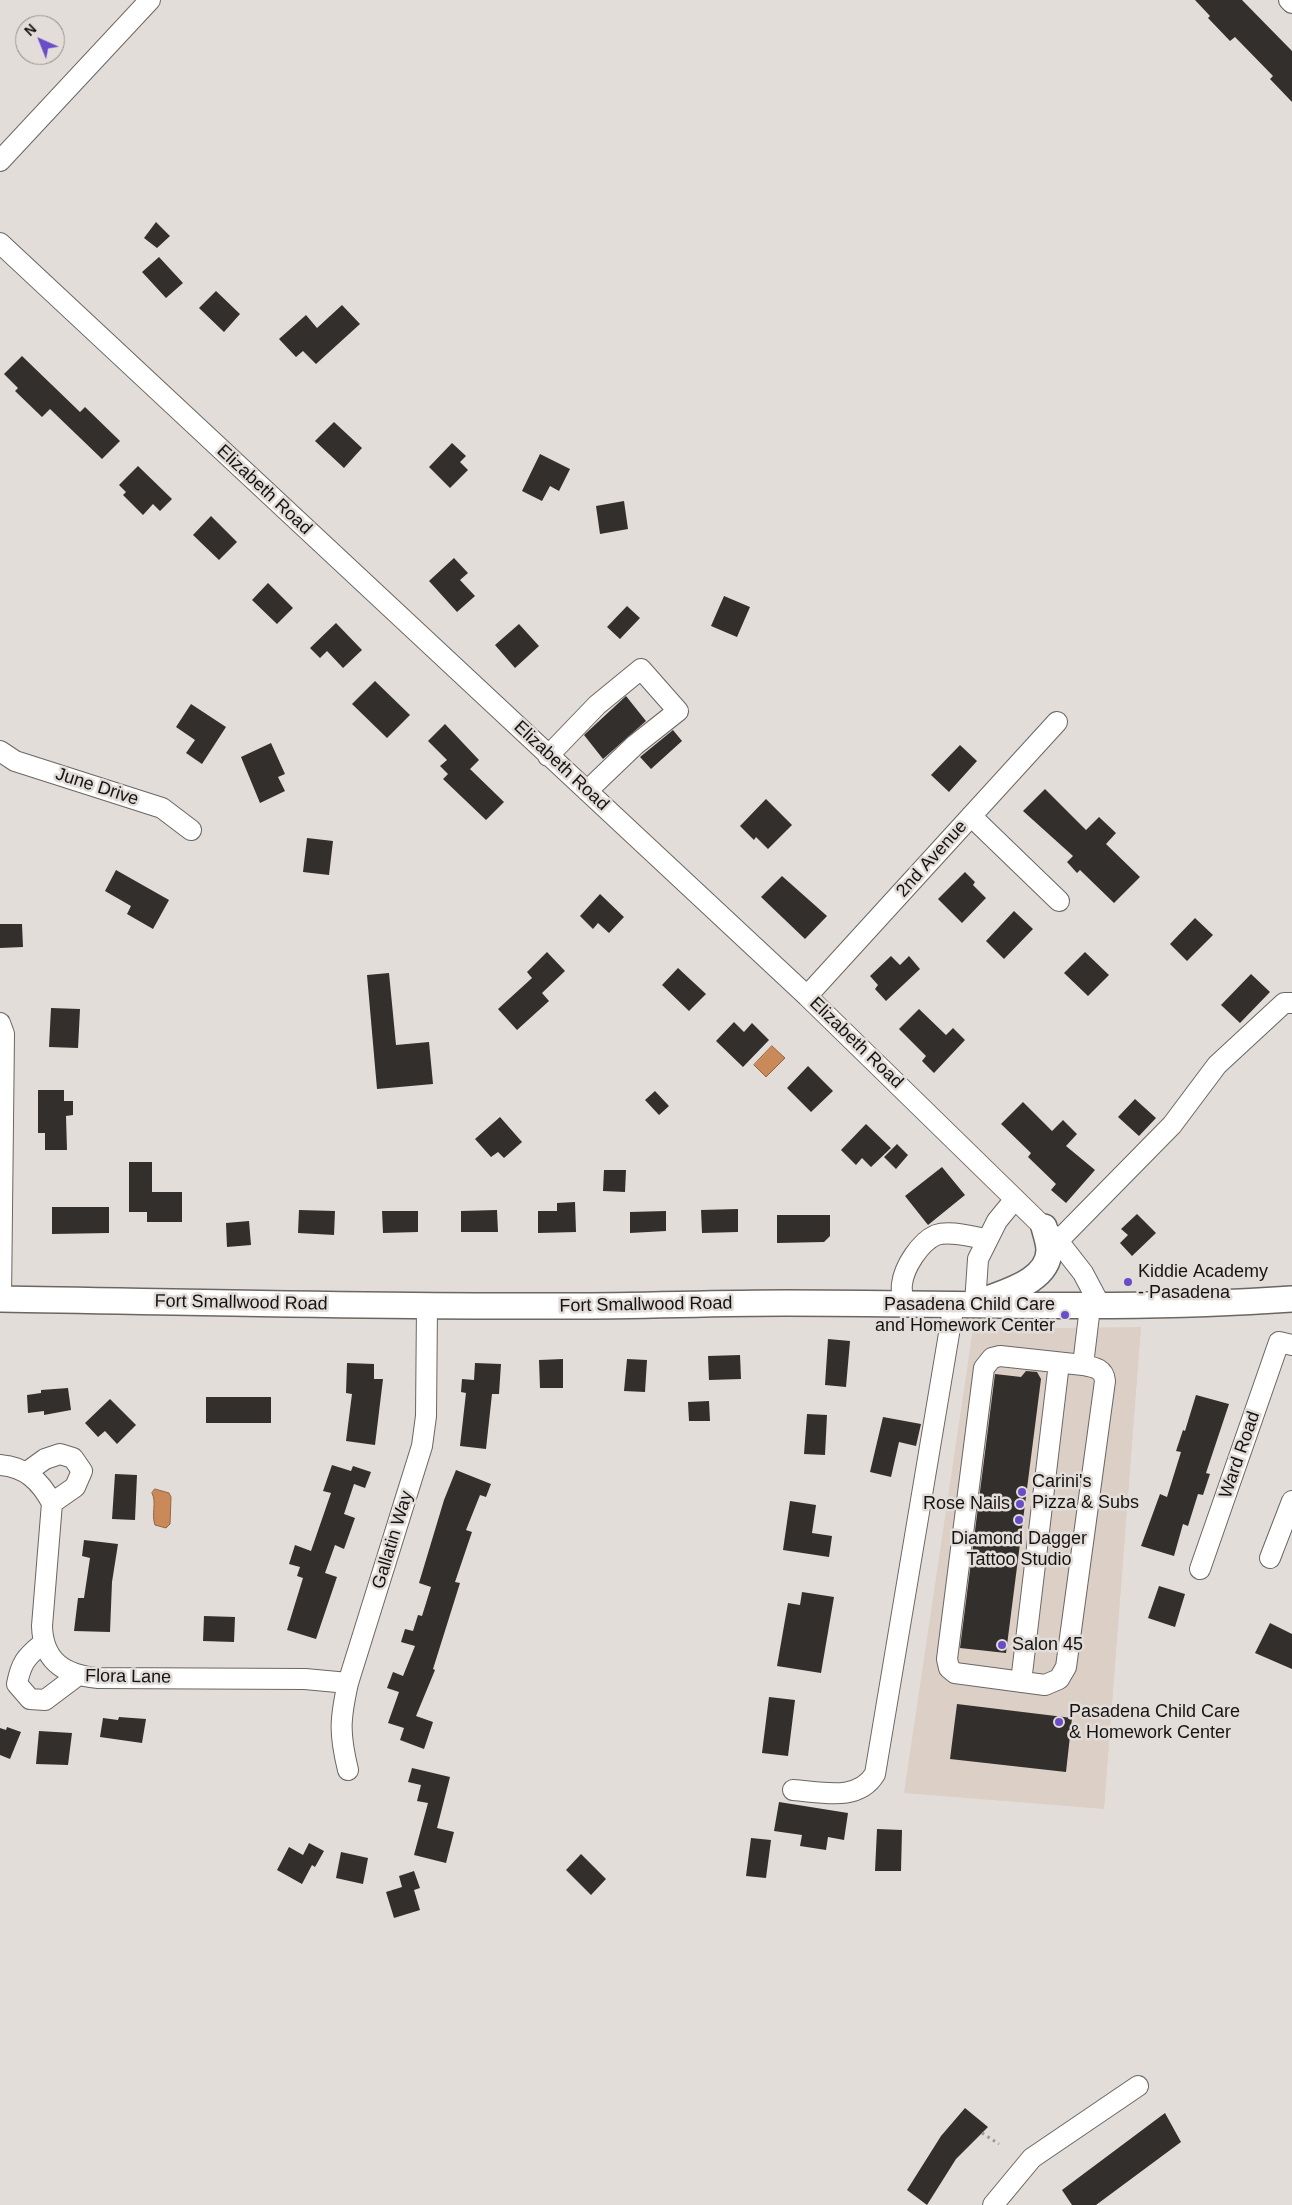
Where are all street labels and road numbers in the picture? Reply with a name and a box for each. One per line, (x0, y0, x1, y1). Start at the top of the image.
street label: Elizabeth Road (212, 440, 316, 540)
street label: Elizabeth Road (509, 716, 613, 816)
street label: June Drive (53, 763, 141, 811)
street label: 2nd Avenue (892, 816, 972, 902)
street label: Elizabeth Road (805, 993, 907, 1093)
street label: Fort Smallwood Road (154, 1291, 328, 1315)
street label: Fort Smallwood Road (559, 1293, 733, 1317)
street label: Ward Road (1215, 1409, 1265, 1501)
street label: Gallatin Way (368, 1488, 418, 1592)
street label: Flora Lane (85, 1665, 171, 1689)

